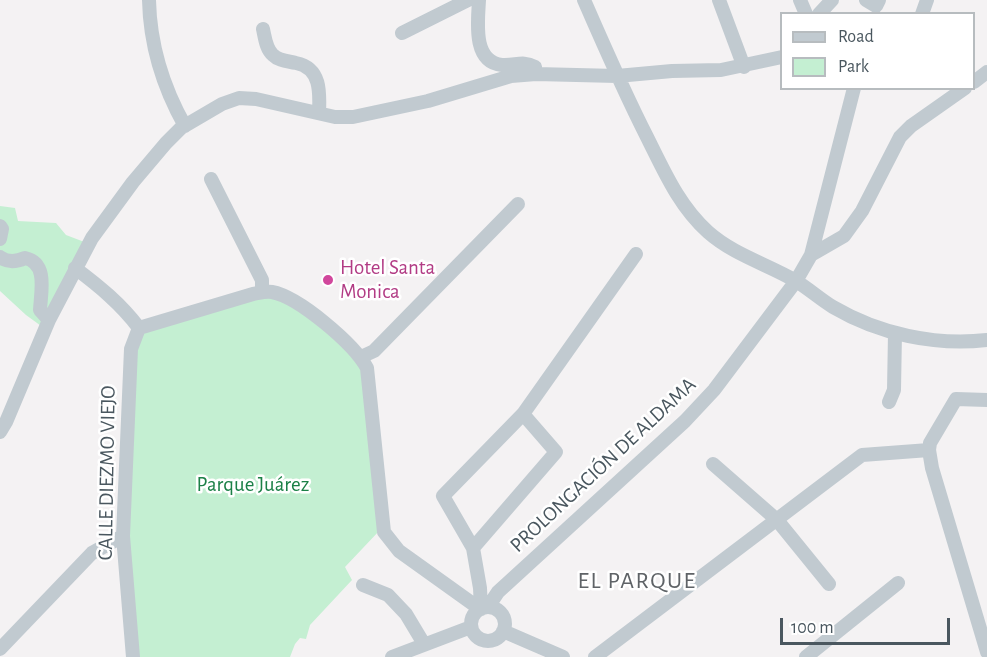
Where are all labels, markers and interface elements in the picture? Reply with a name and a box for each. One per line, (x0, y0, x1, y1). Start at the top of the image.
legend (780, 12, 975, 90)
text: Road (838, 28, 874, 46)
text: Park (838, 58, 869, 76)
place label: Hotel Santa Monica (340, 255, 435, 305)
marker: Hotel Santa Monica (321, 273, 335, 287)
street label: PROLONGACIÓN DE ALDAMA (505, 372, 701, 558)
street label: CALLE DIEZMO VIEJO (93, 385, 121, 561)
park label: Parque Juárez (197, 472, 309, 498)
district label: EL PARQUE (577, 567, 697, 595)
scale bar (783, 606, 952, 644)
text: 100 m (791, 619, 834, 637)

